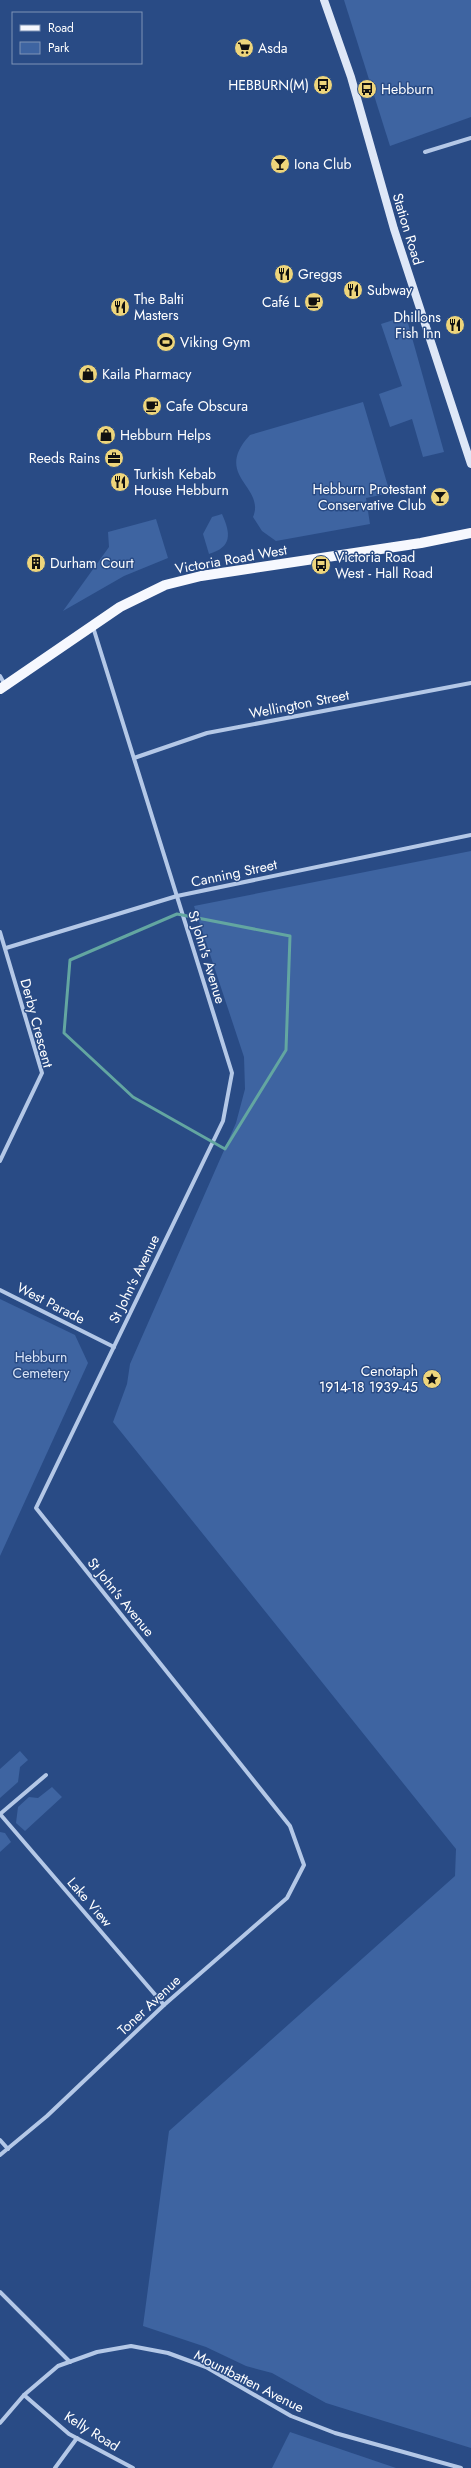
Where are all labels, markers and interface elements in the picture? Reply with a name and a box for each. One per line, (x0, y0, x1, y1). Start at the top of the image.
legend (12, 12, 142, 64)
text: Road (48, 19, 74, 37)
supermarket icon: Asda (233, 37, 255, 59)
place label: Asda (258, 38, 288, 58)
text: Park (48, 39, 70, 57)
bus stop icon: HEBBURN(M) (312, 74, 334, 96)
place label: HEBBURN(M) (228, 75, 309, 95)
bus stop icon: Hebburn (356, 78, 378, 100)
place label: Hebburn (381, 79, 434, 99)
bar icon: Iona Club (269, 153, 291, 175)
place label: Iona Club (294, 154, 352, 174)
street label: Station Road (388, 191, 428, 267)
restaurant icon: Greggs (273, 263, 295, 285)
place label: Greggs (298, 264, 343, 284)
restaurant icon: Subway (342, 279, 364, 301)
place label: Subway (367, 280, 413, 300)
place label: The Balti Masters (134, 289, 184, 325)
cafe icon: Café L (303, 291, 325, 313)
place label: Café L (262, 292, 301, 312)
restaurant icon: The Balti Masters (109, 296, 131, 318)
place label: Dhillons Fish Inn (393, 307, 441, 343)
restaurant icon: Dhillons Fish Inn (444, 314, 466, 336)
sports icon: Viking Gym (155, 331, 177, 353)
place label: Viking Gym (180, 332, 250, 352)
shop icon: Kaila Pharmacy (77, 363, 99, 385)
place label: Kaila Pharmacy (102, 364, 192, 384)
cafe icon: Cafe Obscura (141, 395, 163, 417)
place label: Cafe Obscura (166, 396, 248, 416)
shop icon: Hebburn Helps (95, 424, 117, 446)
place label: Hebburn Helps (120, 425, 211, 445)
office icon: Reeds Rains (103, 447, 125, 469)
place label: Reeds Rains (29, 448, 100, 468)
place label: Turkish Kebab House Hebburn (134, 464, 229, 500)
restaurant icon: Turkish Kebab House Hebburn (109, 471, 131, 493)
place label: Hebburn Protestant Conservative Club (312, 479, 427, 515)
bar icon: Hebburn Protestant Conservative Club (429, 486, 451, 508)
street label: Victoria Road West (173, 539, 289, 579)
place label: Victoria Road West - Hall Road (335, 547, 433, 583)
building icon: Durham Court (25, 552, 47, 574)
place label: Durham Court (50, 553, 134, 573)
bus stop icon: Victoria Road West - Hall Road (310, 554, 332, 576)
street label: Wellington Street (247, 684, 351, 723)
street label: Canning Street (189, 854, 280, 892)
street label: St John's Avenue (183, 908, 231, 1006)
street label: Derby Crescent (16, 976, 59, 1070)
street label: St John's Avenue (104, 1231, 164, 1327)
street label: West Parade (14, 1277, 88, 1329)
park label: Hebburn Cemetery (13, 1347, 70, 1383)
place label: Cenotaph 1914-18 1939-45 (319, 1361, 418, 1397)
place icon: Cenotaph 1914-18 1939-45 (421, 1368, 443, 1390)
street label: St John's Avenue (83, 1553, 159, 1641)
street label: Lake View (63, 1873, 117, 1931)
street label: Toner Avenue (113, 1970, 185, 2040)
street label: Mountbatten Avenue (191, 2345, 307, 2417)
street label: Kelly Road (61, 2406, 123, 2456)

